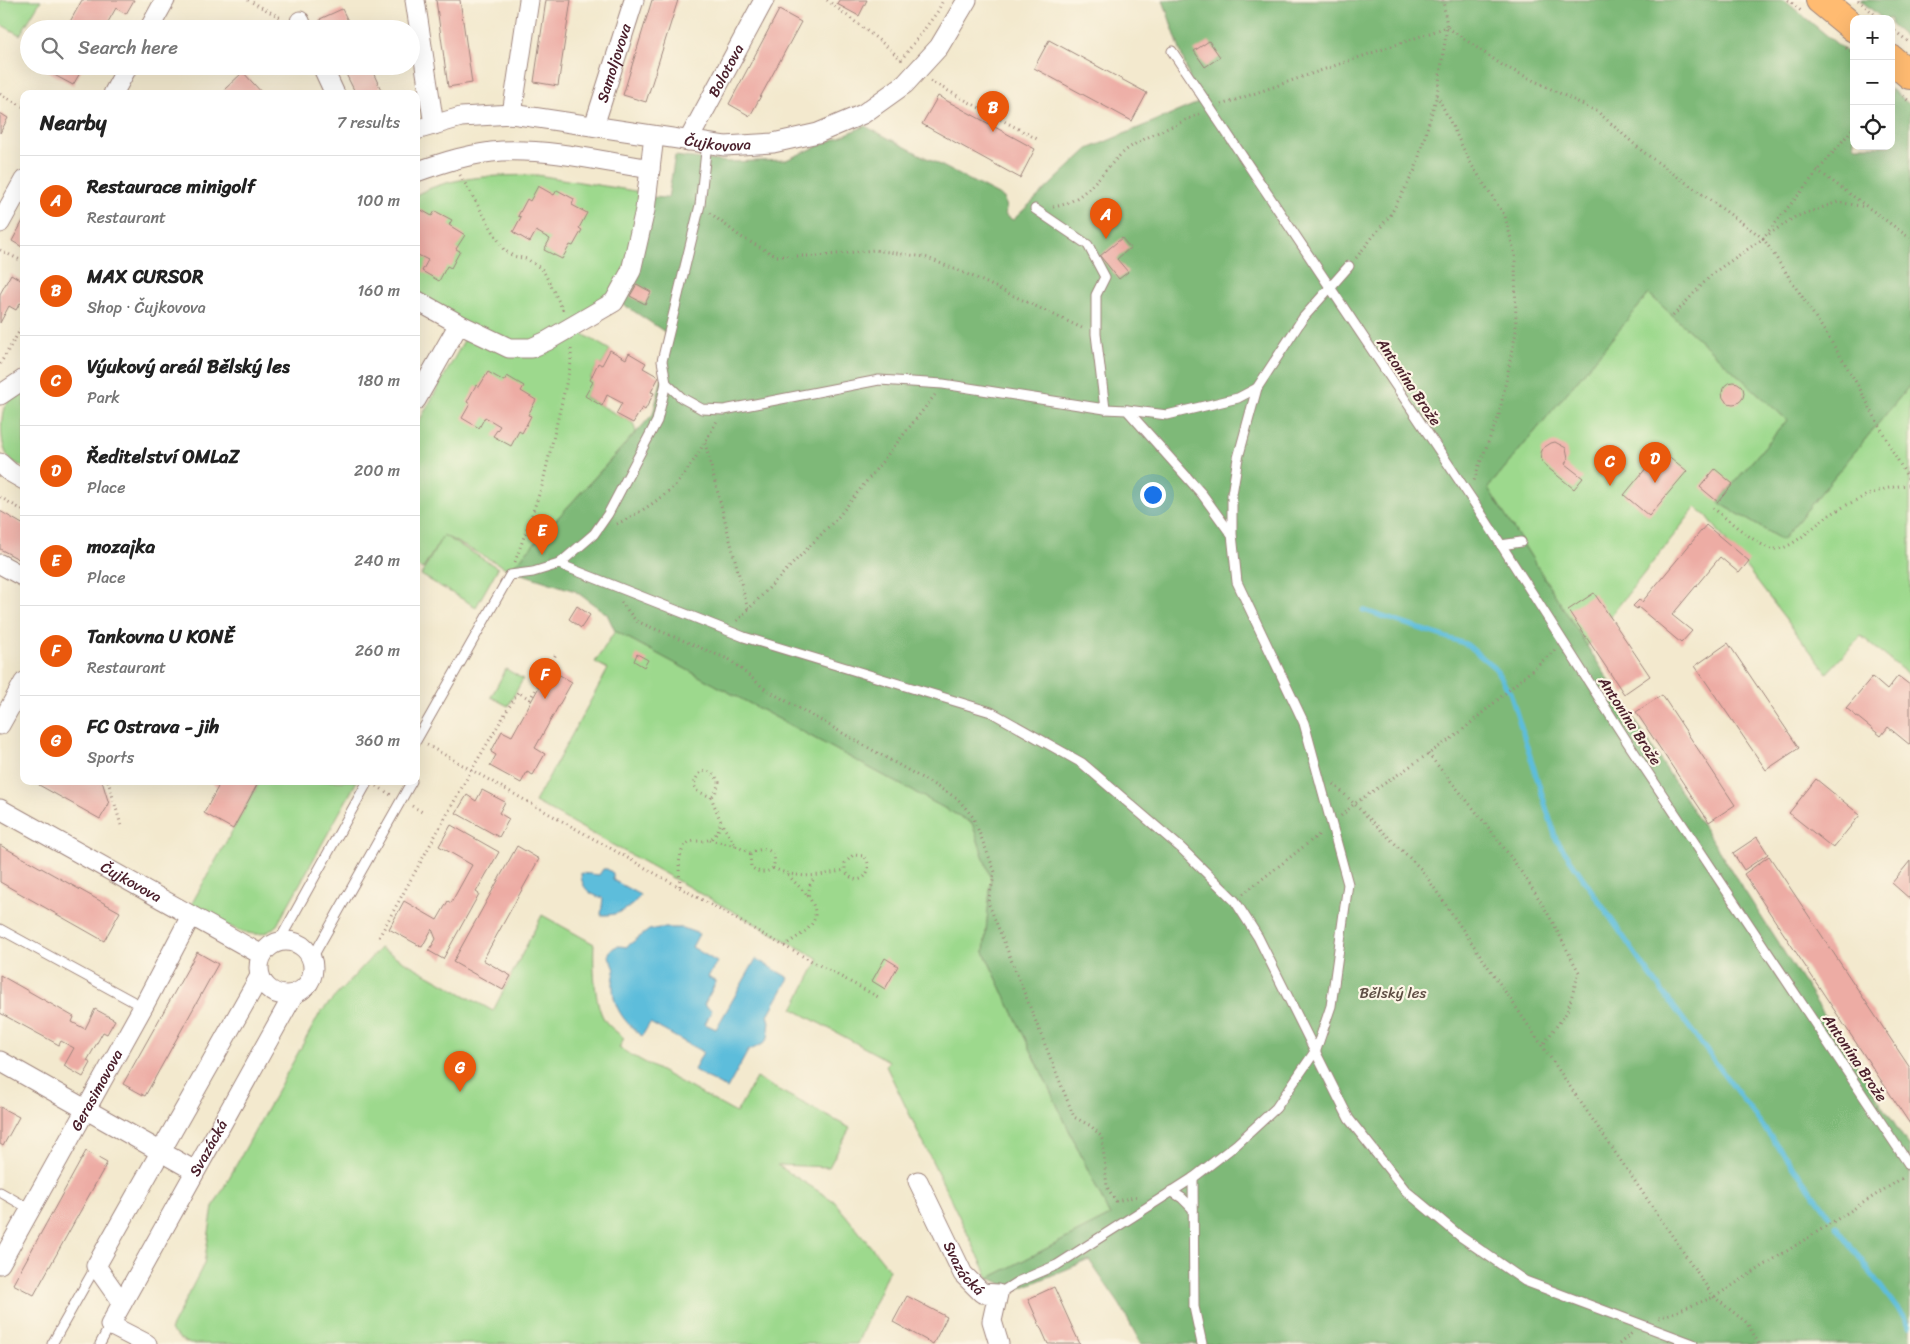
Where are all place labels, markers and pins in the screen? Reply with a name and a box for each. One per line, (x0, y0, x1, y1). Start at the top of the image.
pin: B (977, 91, 1009, 132)
pin: A (1090, 198, 1122, 239)
pin: D (1639, 442, 1671, 483)
pin: C (1594, 445, 1626, 486)
pin: E (526, 514, 558, 555)
pin: F (529, 658, 561, 699)
pin: G (444, 1051, 476, 1092)

